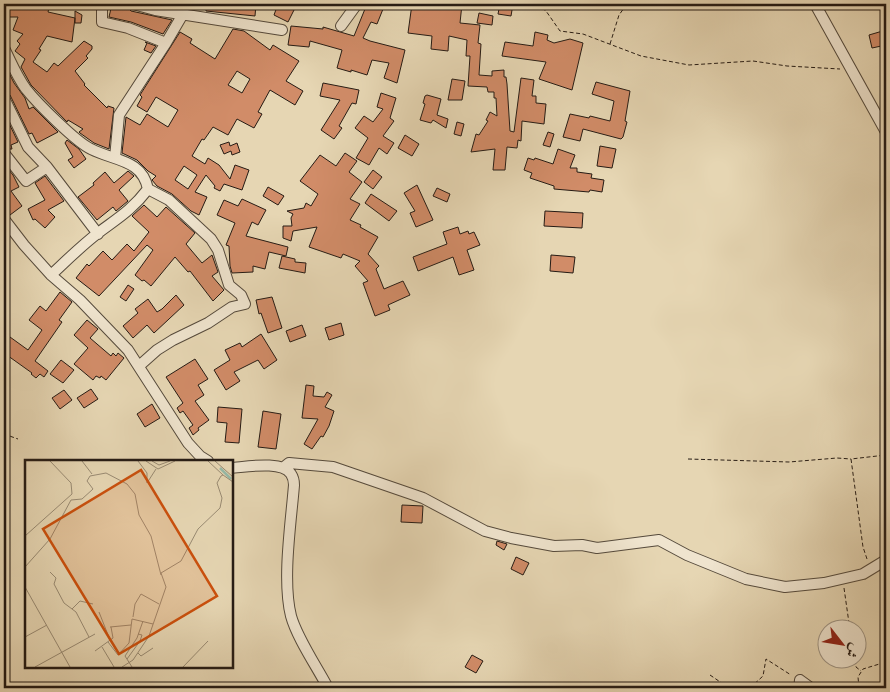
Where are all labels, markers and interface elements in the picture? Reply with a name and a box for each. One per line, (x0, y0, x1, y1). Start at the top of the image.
inset map (25, 460, 232, 667)
north arrow (818, 620, 868, 670)
text: ش (841, 640, 865, 662)

